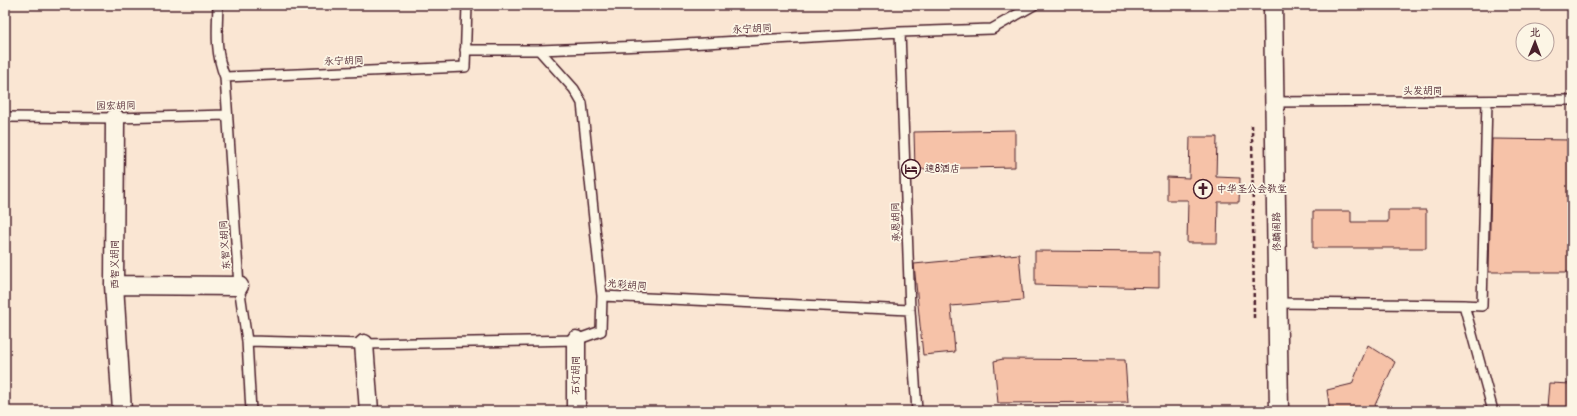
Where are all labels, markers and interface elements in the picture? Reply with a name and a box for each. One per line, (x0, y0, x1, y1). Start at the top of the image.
street label: 永宁胡同 (732, 22, 772, 36)
north arrow (1515, 22, 1555, 62)
text: 北 (1530, 26, 1541, 39)
street label: 永宁胡同 (324, 54, 364, 68)
street label: 头发胡同 (1403, 85, 1443, 97)
street label: 园宏胡同 (96, 100, 136, 112)
hotel icon: 速8酒店 (900, 158, 922, 180)
place label: 速8酒店 (925, 163, 960, 175)
church icon: 中华圣公会教堂 (1192, 178, 1214, 200)
place label: 中华圣公会教堂 (1217, 183, 1287, 195)
street label: 承恩胡同 (889, 202, 903, 242)
street label: 佟麟阁路 (1271, 212, 1283, 252)
street label: 东智义胡同 (217, 220, 233, 270)
street label: 西智义胡同 (109, 239, 121, 289)
street label: 光彩胡同 (607, 277, 647, 293)
street label: 石灯胡同 (570, 355, 582, 395)

